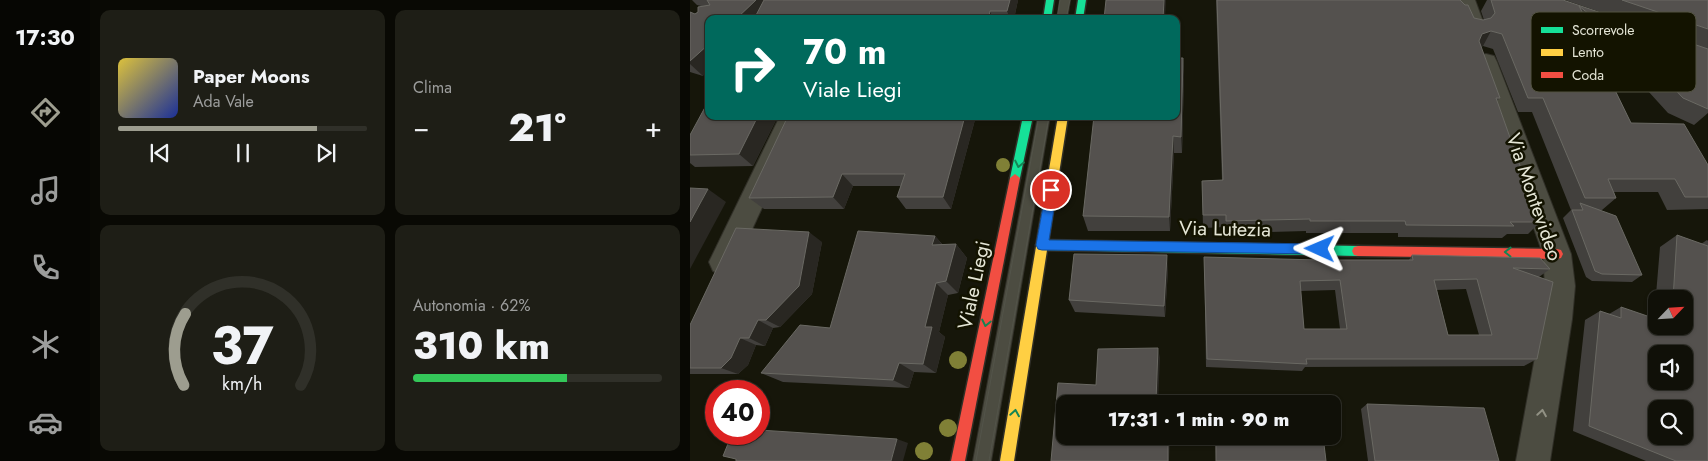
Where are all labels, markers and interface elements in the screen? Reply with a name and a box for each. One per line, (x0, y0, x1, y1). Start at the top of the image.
legend (1531, 12, 1696, 92)
text: Scorrevole (1572, 20, 1634, 40)
text: 17:30 (15, 21, 75, 53)
text: 70 m (803, 27, 886, 77)
icon: right (720, 35, 785, 100)
text: Lento (1572, 42, 1604, 62)
text: Paper Moons (193, 63, 310, 90)
text: Coda (1572, 65, 1604, 85)
text: Viale Liegi (803, 73, 902, 105)
text: Clima (413, 76, 452, 99)
text: Ada Vale (193, 90, 254, 113)
icon: directions (28, 95, 63, 130)
text: 21° (508, 100, 566, 155)
text: − (413, 107, 430, 148)
text: + (645, 107, 662, 148)
street label: Via Montevideo (1499, 129, 1569, 265)
icon: previous (146, 139, 174, 167)
icon: pause (229, 139, 257, 167)
icon: next (312, 139, 340, 167)
one-way arrow (1014, 160, 1024, 168)
pin (1030, 169, 1072, 211)
icon: music (28, 173, 63, 208)
icon: arrive (1037, 176, 1065, 204)
street label: Via Lutezia (1179, 214, 1271, 244)
position arrow (1293, 222, 1345, 274)
street label: Viale Liegi (950, 238, 998, 332)
one-way arrow (1504, 247, 1512, 257)
icon: phone (28, 250, 63, 285)
north arrow (1648, 290, 1692, 335)
map controls (1648, 290, 1693, 445)
text: Autonomia · 62% (413, 294, 530, 317)
text: 37 (211, 308, 275, 384)
text: 310 km (413, 318, 550, 373)
one-way arrow (981, 319, 992, 328)
icon: climate (28, 327, 63, 362)
button: sound (1648, 345, 1693, 390)
text: km/h (222, 371, 263, 397)
speed limit sign: 40 (705, 380, 770, 445)
button: search (1648, 400, 1693, 445)
icon: car (28, 405, 63, 440)
text: 17:31 · 1 min · 90 m (1108, 406, 1289, 433)
one-way arrow (1010, 409, 1020, 417)
one-way arrow (1537, 409, 1547, 417)

